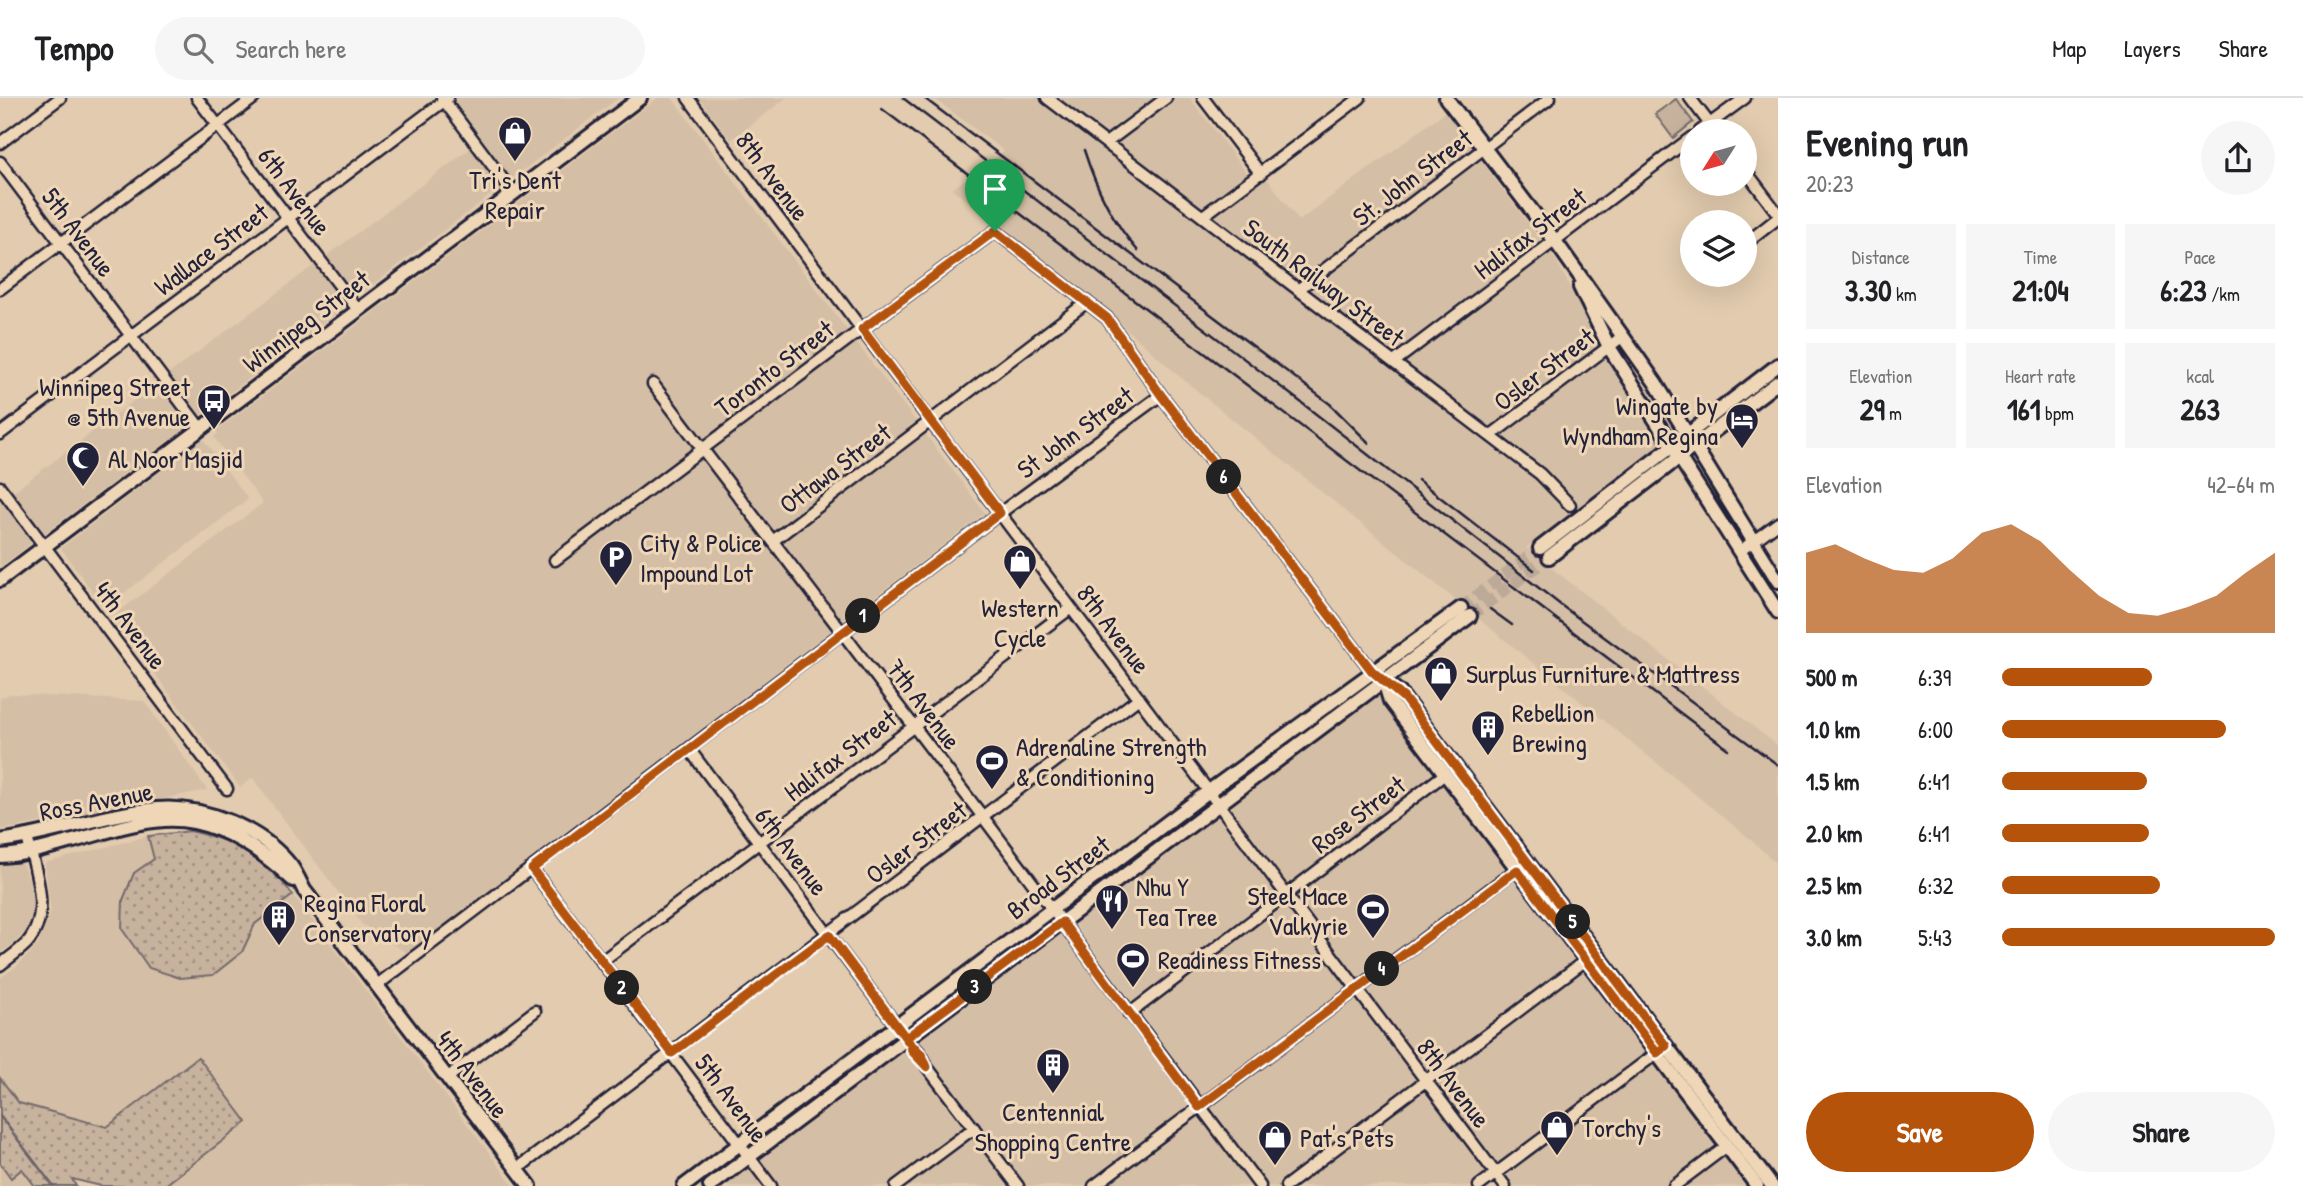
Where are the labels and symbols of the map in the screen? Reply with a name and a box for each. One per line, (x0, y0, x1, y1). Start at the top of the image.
shop icon: Tri's Dent Repair (496, 114, 534, 163)
north arrow (1680, 119, 1757, 196)
street label: St. John Street (1345, 120, 1480, 234)
street label: 8th Avenue (728, 124, 818, 228)
street label: 6th Avenue (250, 140, 340, 242)
pin (965, 159, 1025, 231)
place label: Tri's Dent Repair (469, 162, 562, 227)
street label: Halifax Street (1466, 178, 1594, 287)
street label: 5th Avenue (34, 180, 124, 284)
street label: Wallace Street (147, 194, 276, 303)
street label: South Railway Street (1236, 210, 1412, 355)
street label: Winnipeg Street (235, 261, 378, 380)
street label: Toronto Street (707, 311, 842, 424)
street label: Osler Street (1486, 319, 1603, 419)
place label: Winnipeg Street @ 5th Avenue (39, 369, 191, 434)
street label: St John Street (1010, 377, 1141, 486)
bus stop icon: Winnipeg Street @ 5th Avenue (195, 382, 233, 431)
place label: Wingate by Wyndham Regina (1563, 388, 1718, 453)
hotel icon: Wingate by Wyndham Regina (1723, 401, 1761, 450)
street label: Ottawa Street (772, 414, 899, 521)
mosque icon: Al Noor Masjid (64, 439, 102, 488)
place label: Al Noor Masjid (108, 441, 242, 476)
pin: 6 (1206, 460, 1242, 494)
place label: City & Police Impound Lot (640, 525, 762, 590)
parking icon: City & Police Impound Lot (597, 538, 635, 587)
shop icon: Western Cycle (1001, 542, 1039, 591)
street label: 4th Avenue (86, 574, 176, 676)
street label: 8th Avenue (1069, 577, 1159, 681)
place label: Western Cycle (981, 590, 1059, 655)
pin: 1 (846, 598, 880, 634)
street label: 7th Avenue (879, 652, 969, 756)
shop icon: Surplus Furniture & Mattress (1422, 654, 1460, 703)
place label: Surplus Furniture & Mattress (1466, 656, 1740, 691)
place label: Rebellion Brewing (1512, 695, 1594, 760)
street label: Halifax Street (776, 700, 904, 809)
building icon: Rebellion Brewing (1469, 708, 1507, 757)
place label: Adrenaline Strength & Conditioning (1016, 729, 1206, 794)
sports icon: Adrenaline Strength & Conditioning (973, 742, 1011, 791)
street label: Rose Street (1304, 767, 1413, 861)
street label: Ross Avenue (37, 773, 155, 829)
street label: Osler Street (858, 792, 975, 892)
street label: 6th Avenue (747, 800, 837, 902)
street label: Broad Street (999, 826, 1117, 927)
place label: Nhu Y Tea Tree (1136, 869, 1218, 934)
place label: Steel Mace Valkyrie (1247, 878, 1348, 943)
restaurant icon: Nhu Y Tea Tree (1093, 882, 1131, 931)
place label: Regina Floral Conservatory (304, 885, 432, 950)
sports icon: Steel Mace Valkyrie (1354, 891, 1392, 940)
building icon: Regina Floral Conservatory (260, 898, 298, 947)
pin: 5 (1556, 904, 1590, 940)
sports icon: Readiness Fitness (1114, 940, 1152, 989)
place label: Readiness Fitness (1158, 942, 1321, 977)
pin: 4 (1364, 952, 1400, 986)
pin: 2 (604, 970, 640, 1006)
pin: 3 (958, 970, 992, 1004)
street label: 4th Avenue (428, 1023, 518, 1125)
street label: 8th Avenue (1409, 1031, 1499, 1135)
street label: 5th Avenue (687, 1046, 777, 1150)
building icon: Centennial Shopping Centre (1034, 1046, 1072, 1095)
place label: Centennial Shopping Centre (975, 1094, 1131, 1159)
shop icon: Torchy's (1538, 1108, 1576, 1157)
place label: Torchy's (1582, 1110, 1661, 1145)
shop icon: Pat's Pets (1256, 1118, 1294, 1167)
place label: Pat's Pets (1300, 1120, 1394, 1155)

